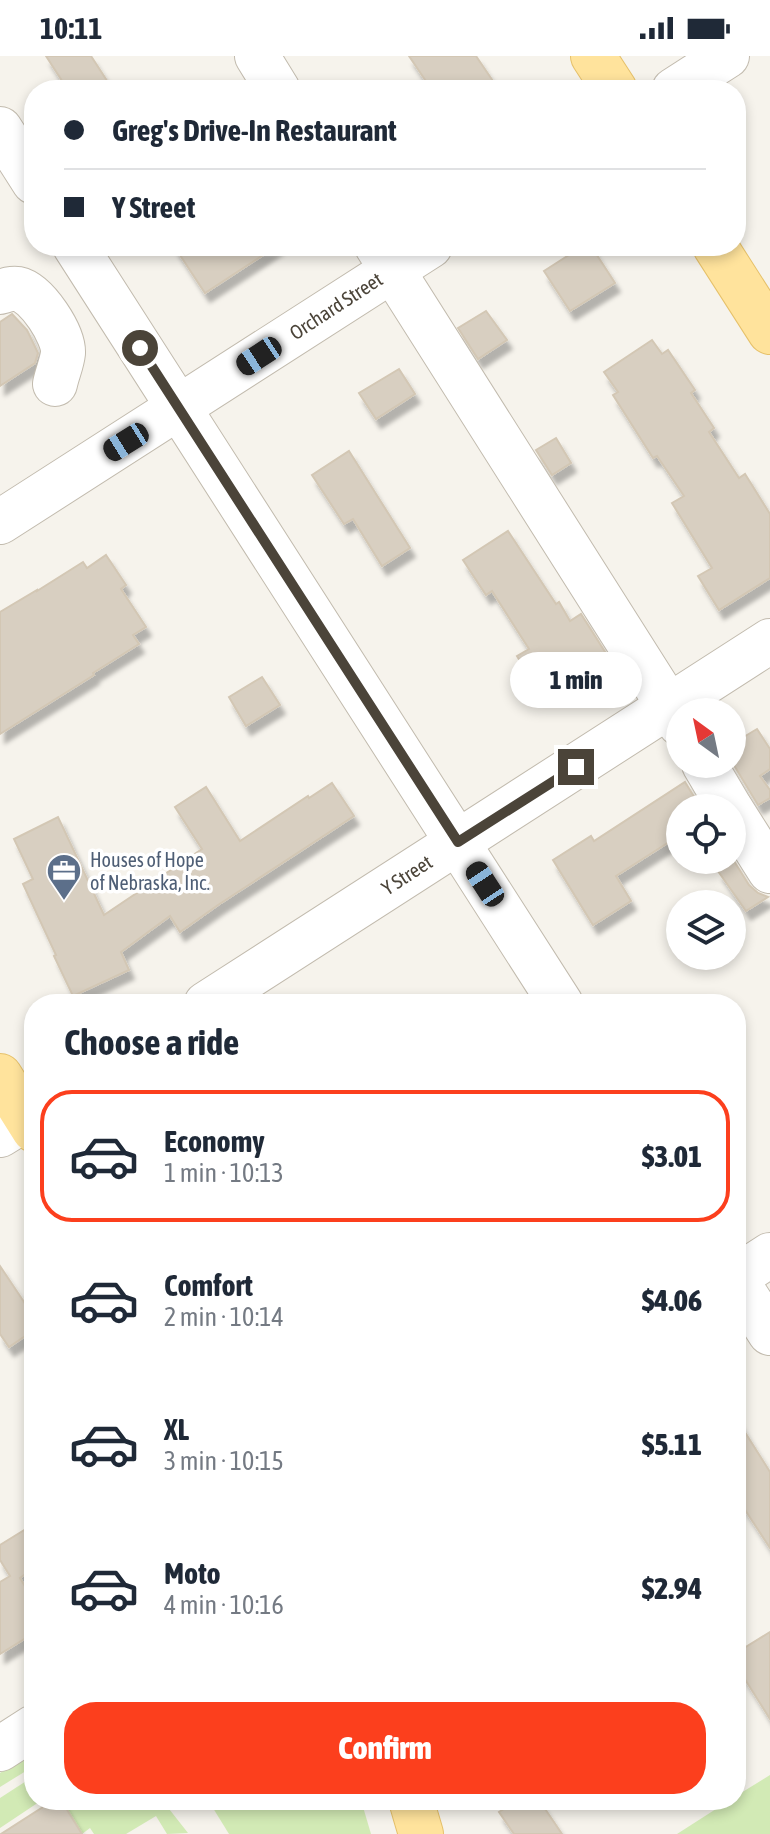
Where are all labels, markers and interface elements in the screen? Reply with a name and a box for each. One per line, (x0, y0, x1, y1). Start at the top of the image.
text: 10:11 (40, 11, 102, 45)
text: Greg's Drive-In Restaurant (112, 113, 397, 147)
text: Y Street (112, 190, 195, 224)
street label: Orchard Street (285, 267, 387, 344)
route start (122, 330, 158, 366)
car (232, 333, 286, 379)
car (99, 419, 153, 465)
callout: 1 min (510, 651, 642, 707)
text: 1 min (549, 665, 603, 695)
north arrow (666, 698, 746, 778)
map controls (666, 698, 746, 970)
route end (558, 749, 594, 785)
button: locate (666, 794, 746, 874)
place label: Houses of Hope of Nebraska, Inc. (90, 848, 210, 894)
street label: Y Street (377, 850, 436, 899)
office icon: Houses of Hope of Nebraska, Inc. (45, 852, 83, 902)
car (462, 857, 508, 911)
button: layers (666, 890, 746, 970)
text: Choose a ride (64, 1021, 239, 1063)
icon: car (68, 1120, 140, 1192)
text: Economy (164, 1124, 265, 1158)
text: $3.01 (642, 1139, 702, 1173)
text: 1 min · 10:13 (164, 1158, 284, 1188)
icon: car (68, 1264, 140, 1336)
text: Comfort (164, 1268, 253, 1302)
text: $4.06 (642, 1283, 702, 1317)
text: 2 min · 10:14 (164, 1302, 284, 1332)
icon: car (68, 1408, 140, 1480)
text: XL (164, 1412, 189, 1446)
text: $5.11 (642, 1427, 702, 1461)
text: 3 min · 10:15 (164, 1446, 284, 1476)
icon: car (68, 1552, 140, 1624)
text: Moto (164, 1556, 221, 1590)
text: $2.94 (642, 1571, 702, 1605)
text: 4 min · 10:16 (164, 1590, 284, 1620)
button: Confirm (64, 1702, 706, 1794)

